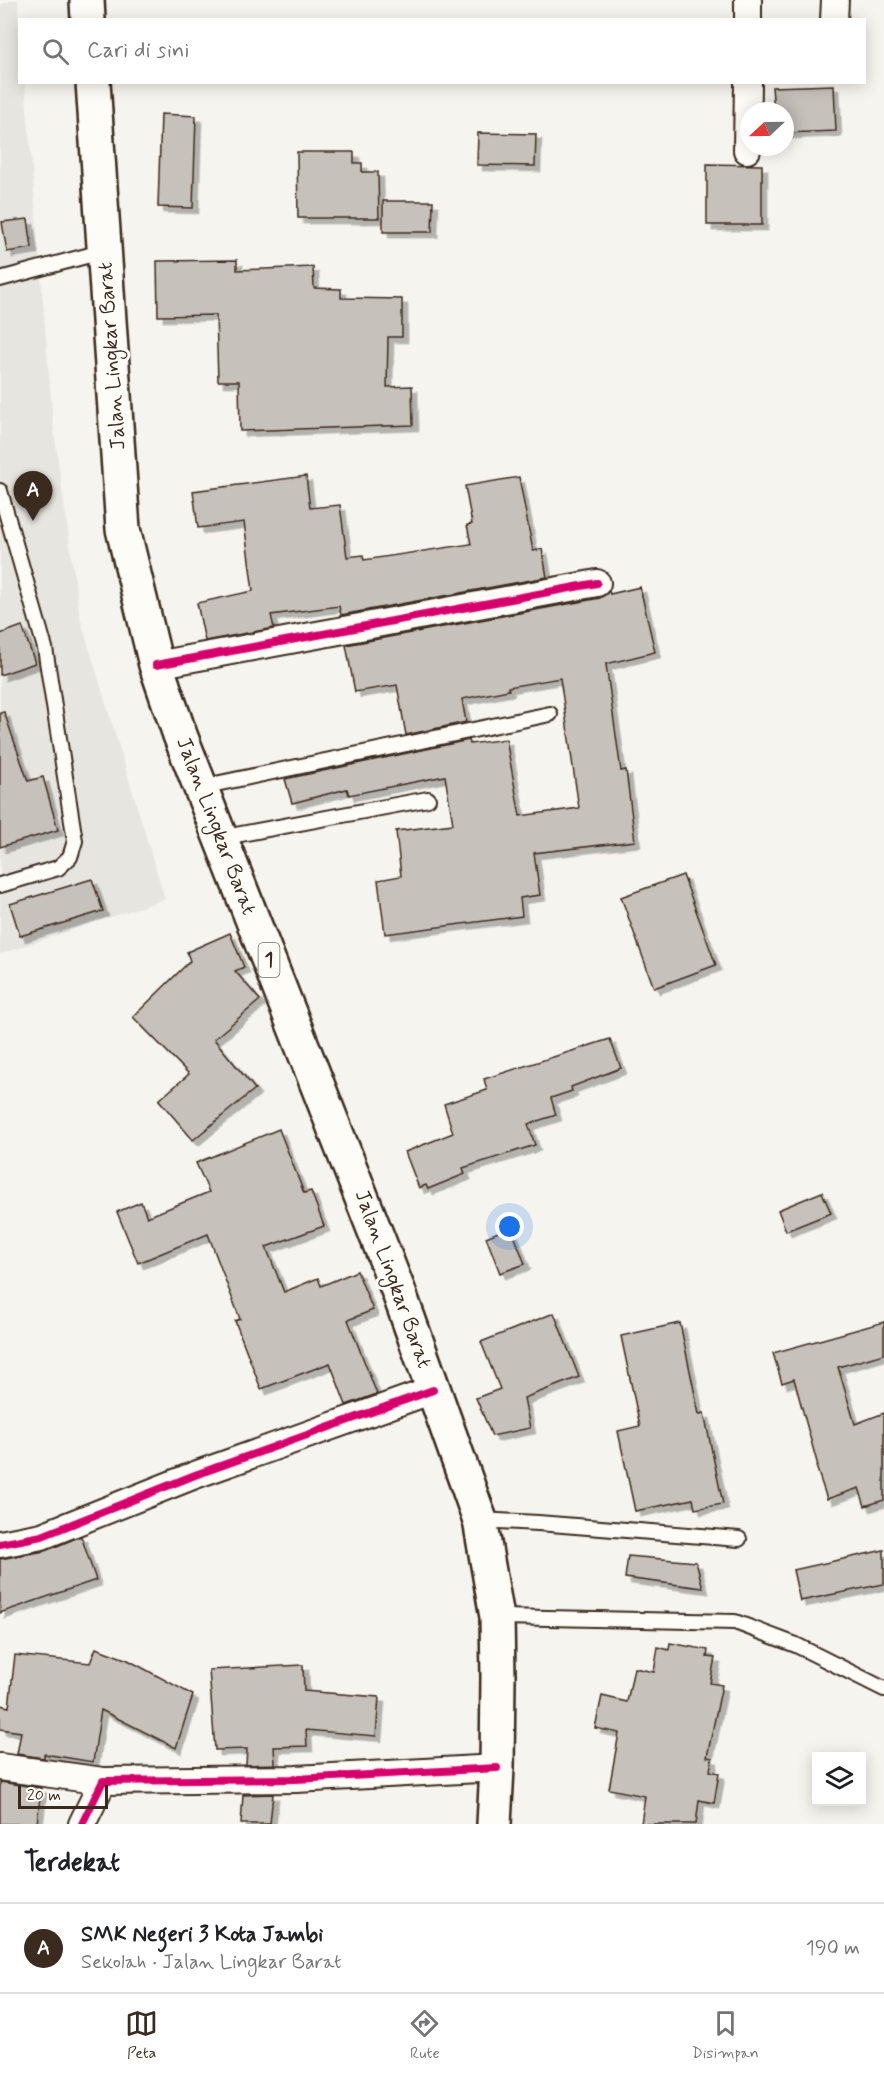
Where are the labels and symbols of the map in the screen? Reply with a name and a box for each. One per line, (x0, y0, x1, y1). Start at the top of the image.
north arrow (740, 102, 794, 156)
street label: Jalan Lingkar Barat (91, 261, 134, 451)
pin: A (14, 472, 52, 521)
street label: Jalan Lingkar Barat (168, 733, 263, 919)
road number: 1 (258, 943, 280, 977)
street label: Jalan Lingkar Barat (347, 1186, 438, 1373)
your location (495, 1212, 524, 1241)
scale bar (18, 1782, 108, 1810)

